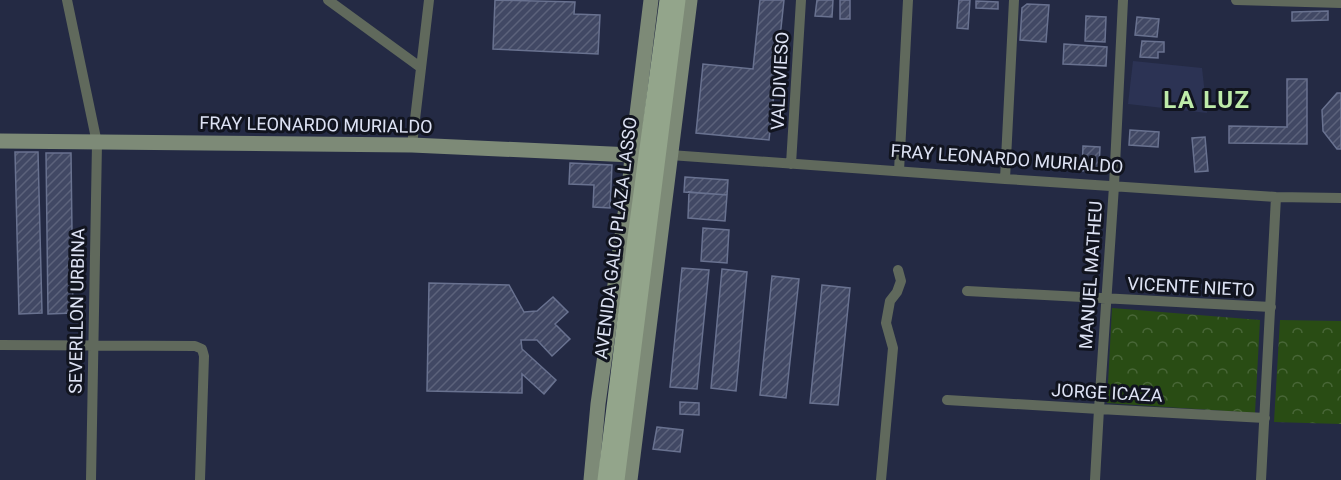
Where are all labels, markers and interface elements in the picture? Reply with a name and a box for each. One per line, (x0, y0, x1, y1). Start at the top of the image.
street label: VALDIVIESO (766, 31, 793, 131)
district label: LA LUZ (1163, 86, 1251, 114)
street label: FRAY LEONARDO MURIALDO (199, 112, 433, 137)
street label: AVENIDA GALO PLAZA LASSO (590, 116, 641, 360)
street label: FRAY LEONARDO MURIALDO (890, 140, 1124, 177)
street label: MANUEL MATHEU (1075, 200, 1106, 350)
street label: SEVERLLON URBINA (65, 228, 88, 394)
street label: VICENTE NIETO (1127, 273, 1255, 300)
street label: JORGE ICAZA (1051, 379, 1163, 406)

